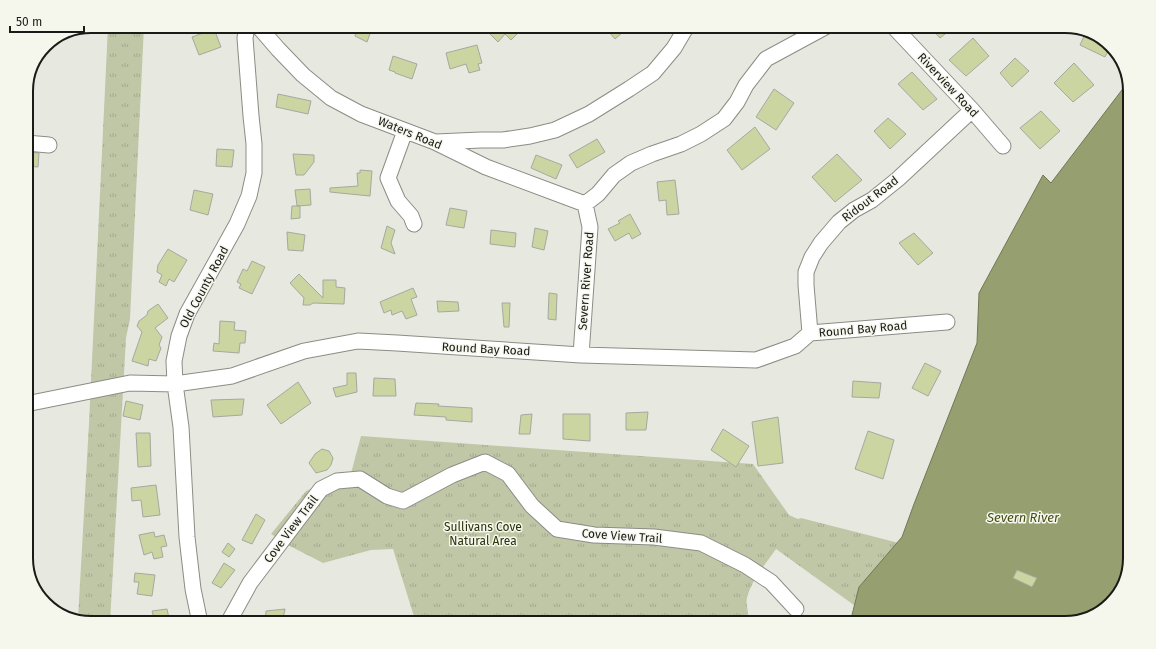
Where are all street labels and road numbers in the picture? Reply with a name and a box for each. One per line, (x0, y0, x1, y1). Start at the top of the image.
street label: Riverview Road (915, 50, 981, 120)
street label: Waters Road (376, 114, 444, 152)
street label: Ridout Road (839, 173, 901, 225)
street label: Severn River Road (576, 231, 596, 331)
street label: Old County Road (177, 244, 231, 330)
street label: Round Bay Road (818, 318, 908, 340)
street label: Round Bay Road (441, 340, 531, 358)
street label: Cove View Trail (261, 492, 321, 566)
street label: Cove View Trail (581, 526, 663, 546)

